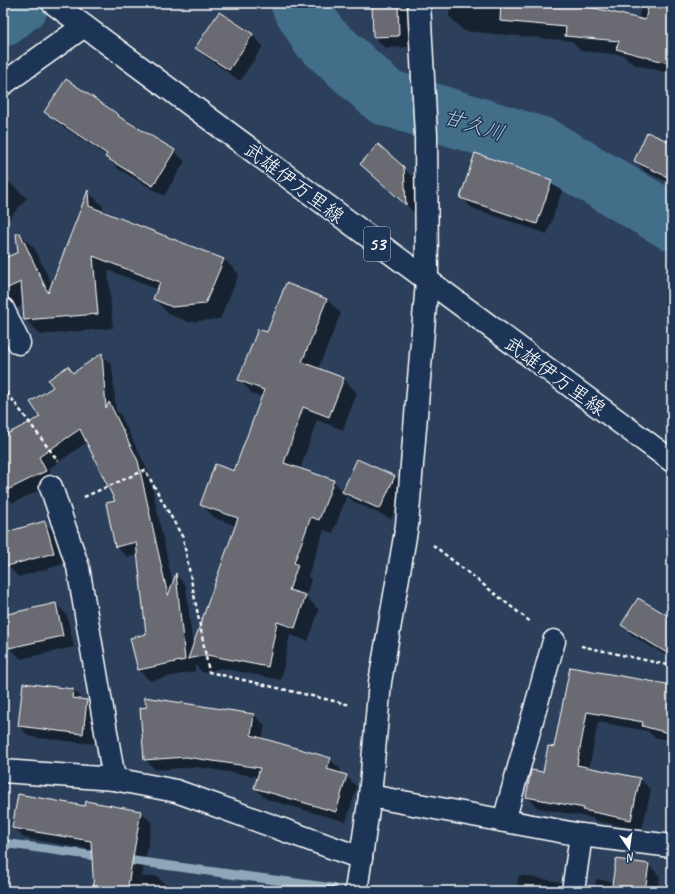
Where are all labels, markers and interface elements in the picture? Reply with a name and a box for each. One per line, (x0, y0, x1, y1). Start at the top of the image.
water label: 甘久川 (440, 103, 508, 147)
street label: 武雄伊万里線 (239, 137, 349, 229)
road number: 53 (364, 227, 390, 261)
street label: 武雄伊万里線 (499, 331, 611, 421)
north arrow (609, 828, 649, 868)
text: N (624, 850, 636, 866)

